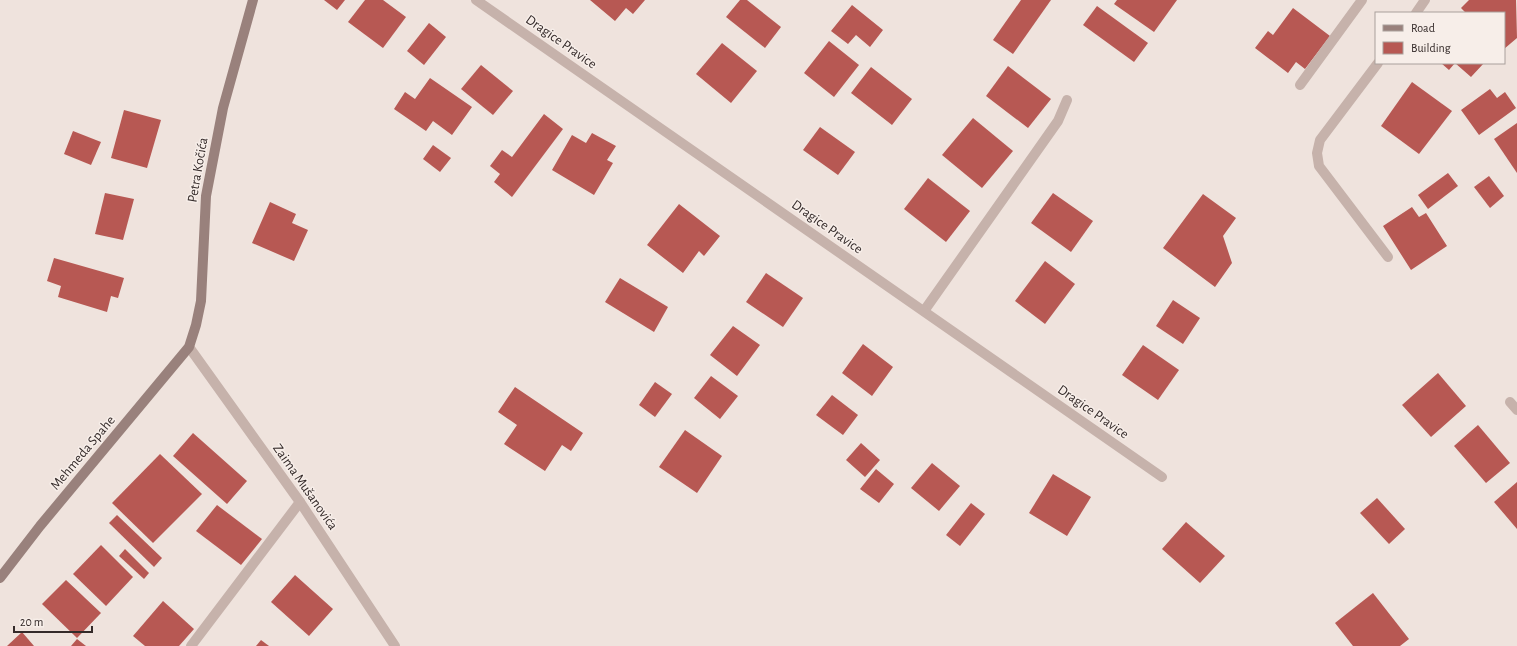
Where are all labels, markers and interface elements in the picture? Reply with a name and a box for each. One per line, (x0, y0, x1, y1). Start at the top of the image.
street label: Dragice Pravice (523, 12, 599, 72)
legend (1375, 12, 1505, 64)
text: Road (1411, 22, 1435, 34)
text: Building (1411, 42, 1451, 54)
street label: Petra Kočića (185, 136, 211, 203)
street label: Dragice Pravice (789, 197, 865, 257)
street label: Dragice Pravice (1055, 382, 1131, 442)
street label: Mehmeda Spahe (48, 413, 118, 493)
street label: Zaima Mušanovića (270, 441, 340, 533)
scale bar (14, 608, 92, 634)
text: 20 m (20, 616, 43, 628)

